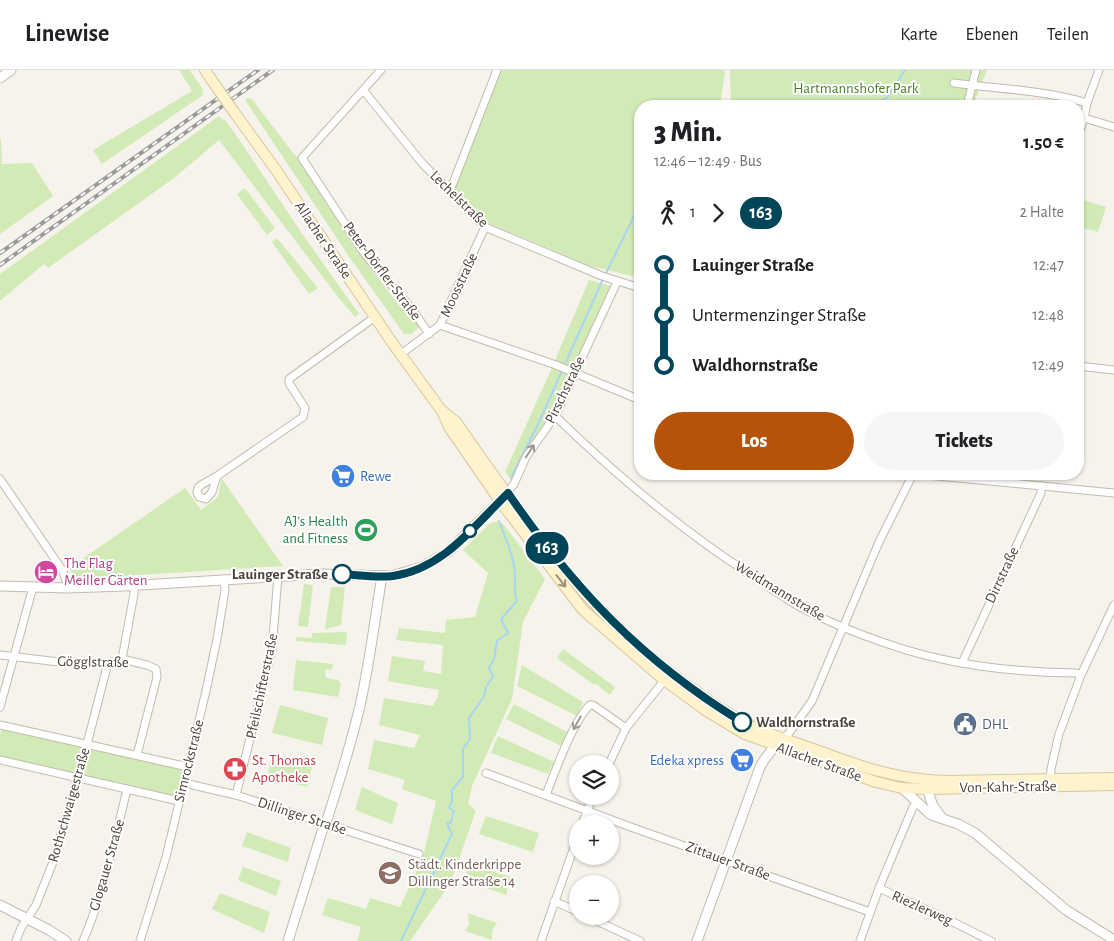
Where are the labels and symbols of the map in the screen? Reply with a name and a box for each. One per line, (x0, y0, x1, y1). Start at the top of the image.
park label: Hartmannshofer Park (793, 81, 919, 96)
street label: Lechelstraße (427, 168, 491, 230)
street label: Allacher Straße (292, 199, 354, 281)
street label: Peter-Dörfler-Straße (340, 219, 424, 323)
street label: Moosstraße (438, 250, 480, 319)
street label: Pirschstraße (542, 354, 588, 426)
one-way arrow (526, 444, 536, 458)
supermarket icon: Rewe (330, 463, 356, 489)
place label: Rewe (360, 469, 392, 484)
place label: AJ's Health and Fitness (283, 514, 348, 546)
sports icon: AJ's Health and Fitness (353, 517, 379, 543)
unlabelled marker (463, 524, 477, 538)
line badge: 163 (518, 532, 576, 564)
street label: Dirrstraße (982, 544, 1022, 605)
place label: The Flag Meiller Gärten (64, 556, 147, 588)
street label: Weidmannstraße (732, 558, 828, 624)
hotel icon: The Flag Meiller Gärten (33, 559, 59, 585)
marker: Lauinger Straße (332, 564, 352, 584)
place label: Lauinger Straße (232, 567, 328, 582)
one-way arrow (555, 575, 566, 588)
street label: Pfeilschifterstraße (244, 632, 281, 740)
street label: Gögglstraße (57, 654, 129, 670)
public building icon: DHL (952, 711, 978, 737)
marker: Waldhornstraße (732, 712, 752, 732)
one-way arrow (572, 715, 581, 730)
place label: Waldhornstraße (756, 715, 855, 730)
place label: DHL (982, 717, 1009, 732)
street label: Simrockstraße (171, 718, 207, 804)
street label: Allacher Straße (774, 740, 864, 784)
street label: Rothschwaigestraße (45, 746, 93, 864)
supermarket icon: Edeka xpress (729, 747, 755, 773)
place label: St. Thomas Apotheke (252, 753, 316, 785)
place label: Edeka xpress (650, 753, 724, 768)
pharmacy icon: St. Thomas Apotheke (222, 756, 248, 782)
street label: Von-Kahr-Straße (959, 779, 1057, 795)
street label: Dillinger Straße (256, 795, 348, 837)
street label: Glogauer Straße (87, 817, 127, 913)
street label: Zittauer Straße (684, 839, 772, 883)
place label: Städt. Kinderkrippe Dillinger Straße 14 (408, 857, 521, 889)
school or university icon: Städt. Kinderkrippe Dillinger Straße 14 (377, 860, 403, 886)
street label: Riezlerweg (889, 888, 955, 928)

